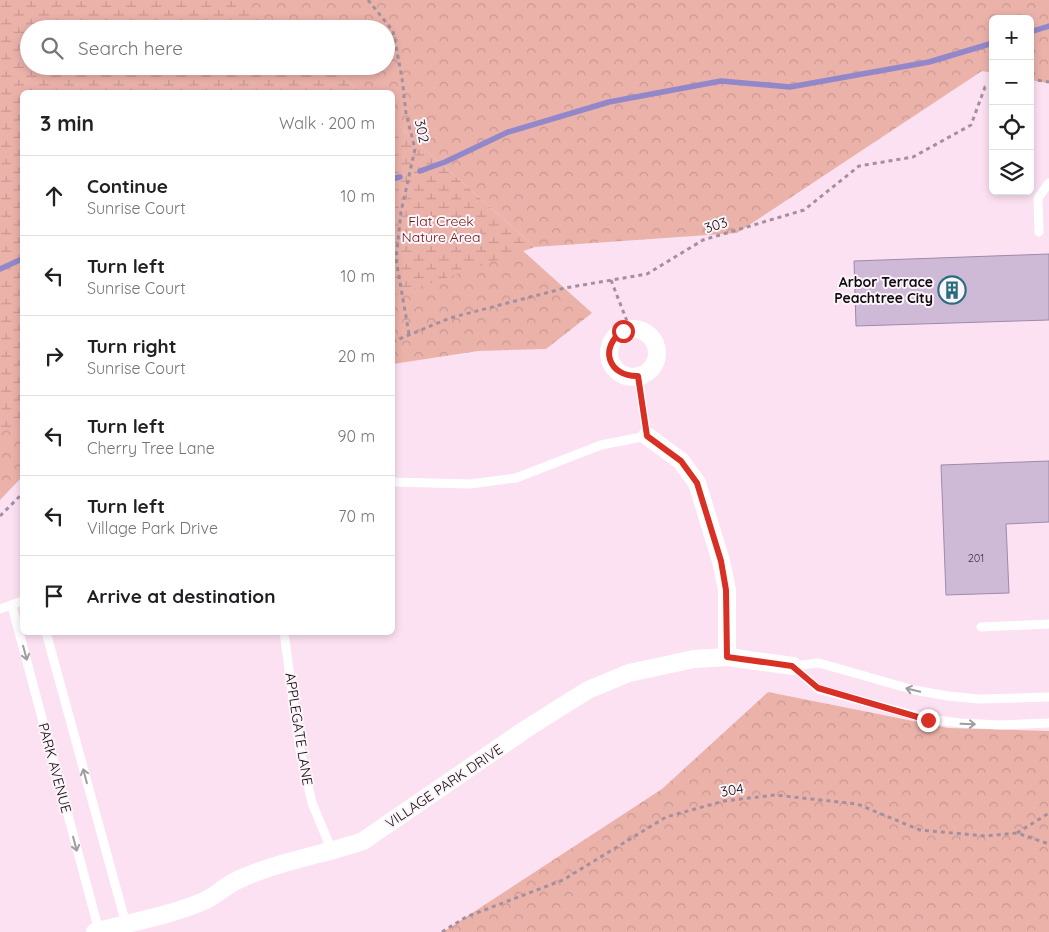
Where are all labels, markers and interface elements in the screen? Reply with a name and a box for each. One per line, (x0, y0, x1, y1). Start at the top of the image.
map controls (989, 15, 1034, 195)
button: + (989, 15, 1034, 60)
search box (20, 20, 395, 75)
icon: search (38, 34, 66, 62)
text: Search here (78, 36, 183, 60)
button: − (989, 60, 1034, 105)
button: locate (989, 105, 1034, 150)
text: 3 min (40, 110, 94, 136)
text: Walk · 200 m (279, 113, 375, 133)
street label: 302 (411, 118, 433, 145)
button: layers (989, 150, 1034, 195)
text: Continue (87, 174, 168, 198)
icon: ahead (40, 182, 68, 210)
text: 10 m (341, 186, 375, 206)
text: Sunrise Court (87, 198, 186, 218)
park label: Flat Creek Nature Area (402, 212, 480, 246)
street label: 303 (702, 213, 730, 237)
text: Turn left (87, 254, 165, 278)
icon: left (40, 262, 68, 290)
text: 10 m (341, 266, 375, 286)
place label: Arbor Terrace Peachtree City (834, 273, 933, 307)
building icon: Arbor Terrace Peachtree City (937, 275, 967, 305)
text: Sunrise Court (87, 278, 186, 298)
route start (612, 320, 635, 343)
text: Turn right (87, 334, 176, 358)
icon: right (40, 342, 68, 370)
text: 20 m (338, 346, 375, 366)
text: Sunrise Court (87, 358, 186, 378)
text: Turn left (87, 414, 165, 438)
icon: left (40, 422, 68, 450)
text: 90 m (338, 426, 375, 446)
text: Cherry Tree Lane (87, 438, 215, 458)
text: Turn left (87, 494, 165, 518)
icon: left (40, 502, 68, 530)
text: 70 m (338, 506, 375, 526)
text: Village Park Drive (87, 518, 218, 538)
house number: 201 (968, 551, 984, 565)
icon: arrive (40, 582, 68, 610)
text: Arrive at destination (87, 584, 276, 608)
one-way arrow (20, 644, 30, 660)
street label: APPLEGATE LANE (281, 671, 317, 787)
one-way arrow (906, 685, 922, 694)
route end (917, 709, 940, 732)
one-way arrow (960, 719, 976, 728)
street label: PARK AVENUE (34, 721, 76, 815)
street label: VILLAGE PARK DRIVE (382, 740, 506, 832)
one-way arrow (80, 768, 89, 784)
street label: 304 (719, 779, 745, 801)
one-way arrow (71, 835, 81, 851)

